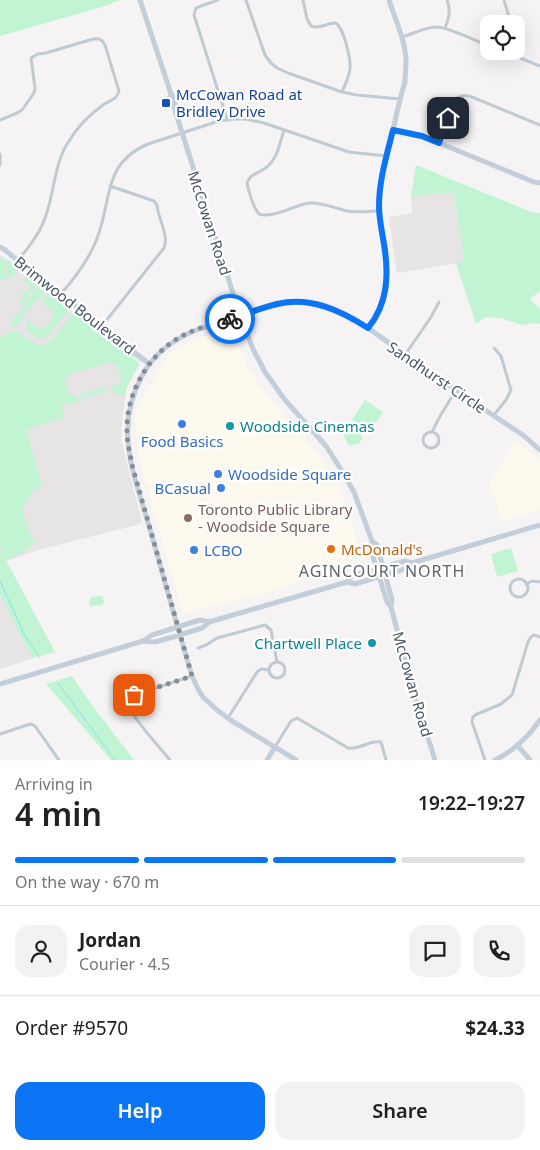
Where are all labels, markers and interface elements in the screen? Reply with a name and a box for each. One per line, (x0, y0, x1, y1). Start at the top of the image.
map controls (480, 15, 525, 60)
button: locate (480, 15, 525, 60)
place label: McCowan Road at Bridley Drive (176, 84, 303, 121)
marker: McCowan Road at Bridley Drive (160, 97, 172, 109)
pin (427, 97, 469, 139)
icon: home (434, 104, 462, 132)
street label: McCowan Road (184, 168, 236, 278)
street label: Brimwood Boulevard (10, 252, 140, 358)
courier (205, 294, 255, 344)
icon: bike (216, 305, 244, 333)
street label: Sandhurst Circle (384, 337, 490, 417)
place label: Woodside Cinemas (240, 416, 374, 436)
marker: Food Basics (176, 418, 188, 430)
marker: Woodside Cinemas (224, 420, 236, 432)
place label: Food Basics (141, 431, 223, 451)
place label: Woodside Square (228, 464, 351, 484)
marker: Woodside Square (212, 468, 224, 480)
place label: BCasual (155, 478, 211, 498)
marker: BCasual (215, 482, 227, 494)
place label: Toronto Public Library - Woodside Square (198, 499, 353, 536)
marker: Toronto Public Library - Woodside Square (182, 512, 194, 524)
place label: McDonald's (341, 539, 423, 559)
place label: LCBO (204, 540, 243, 560)
marker: McDonald's (325, 543, 337, 555)
marker: LCBO (188, 544, 200, 556)
district label: AGINCOURT NORTH (299, 560, 465, 582)
street label: McCowan Road (388, 629, 438, 739)
place label: Chartwell Place (254, 633, 362, 653)
marker: Chartwell Place (366, 637, 378, 649)
pin (113, 674, 155, 716)
icon: bag (120, 681, 148, 709)
text: Arriving in (15, 773, 93, 795)
text: 19:22–19:27 (418, 790, 525, 816)
text: 4 min (15, 792, 102, 835)
text: On the way · 670 m (15, 871, 159, 893)
button: person (15, 925, 67, 977)
button: chat (409, 925, 461, 977)
button: phone (473, 925, 525, 977)
text: Jordan (79, 927, 141, 953)
text: Courier · 4.5 (79, 953, 170, 975)
text: Order #9570 (15, 1015, 128, 1041)
text: $24.33 (465, 1015, 525, 1041)
button: Help (15, 1082, 265, 1140)
button: Share (275, 1082, 525, 1140)

